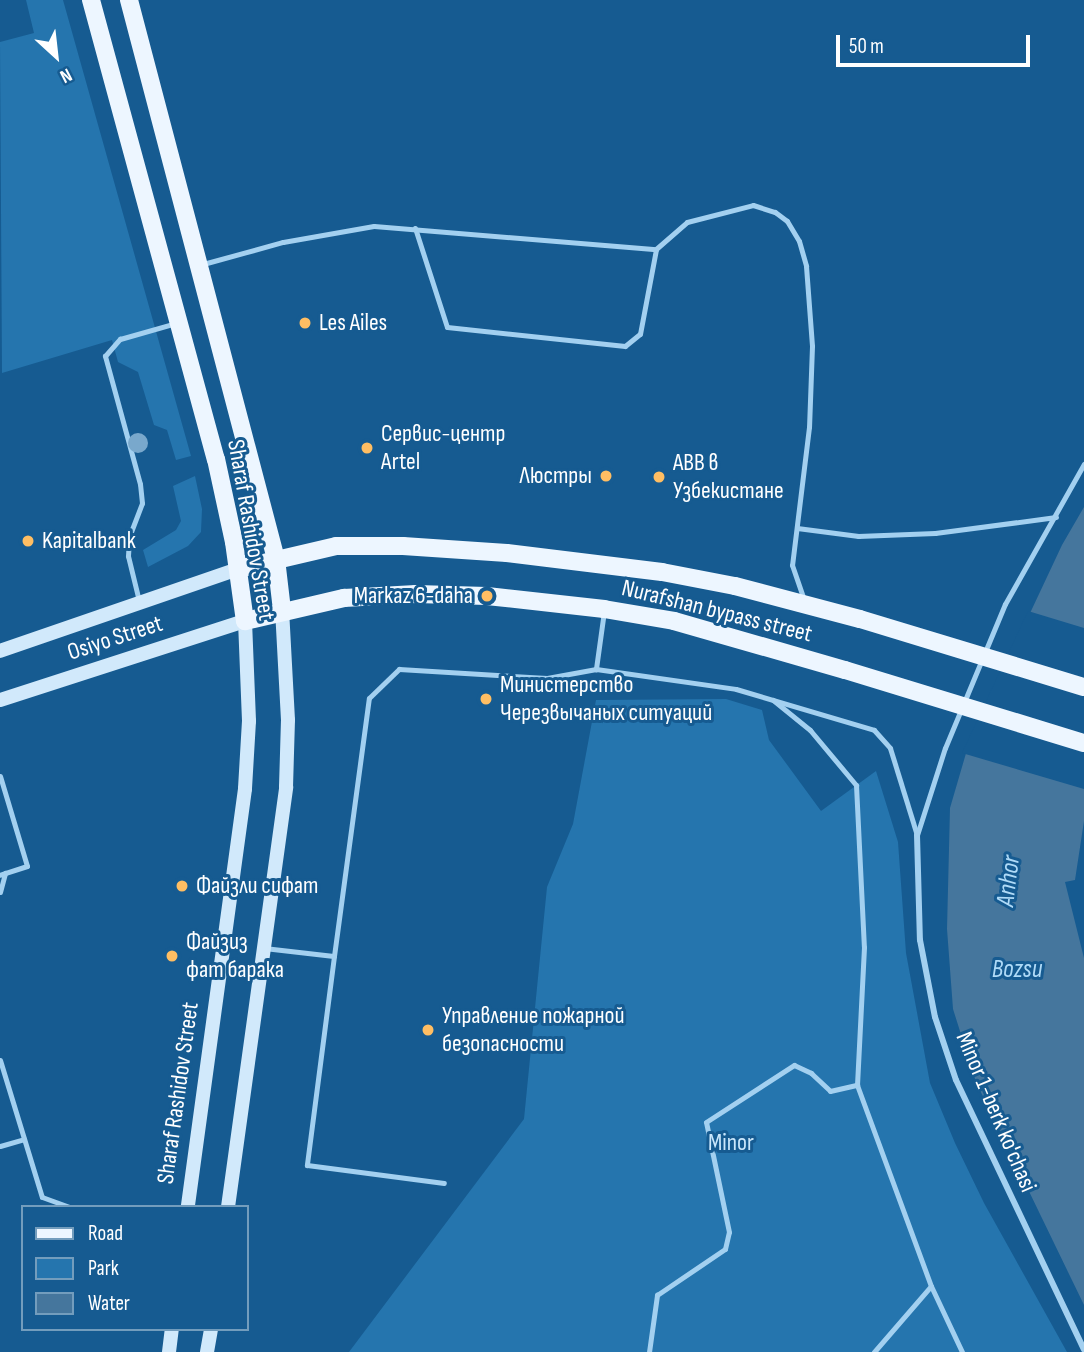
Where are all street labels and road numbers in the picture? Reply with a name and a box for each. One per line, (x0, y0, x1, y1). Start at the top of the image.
street label: Sharaf Rashidov Street (221, 437, 281, 623)
street label: Nurafshan bypass street (619, 573, 815, 649)
street label: Osiyo Street (64, 609, 166, 667)
street label: Sharaf Rashidov Street (151, 1000, 205, 1186)
street label: Minor 1-berk ko'chasi (949, 1028, 1043, 1196)

